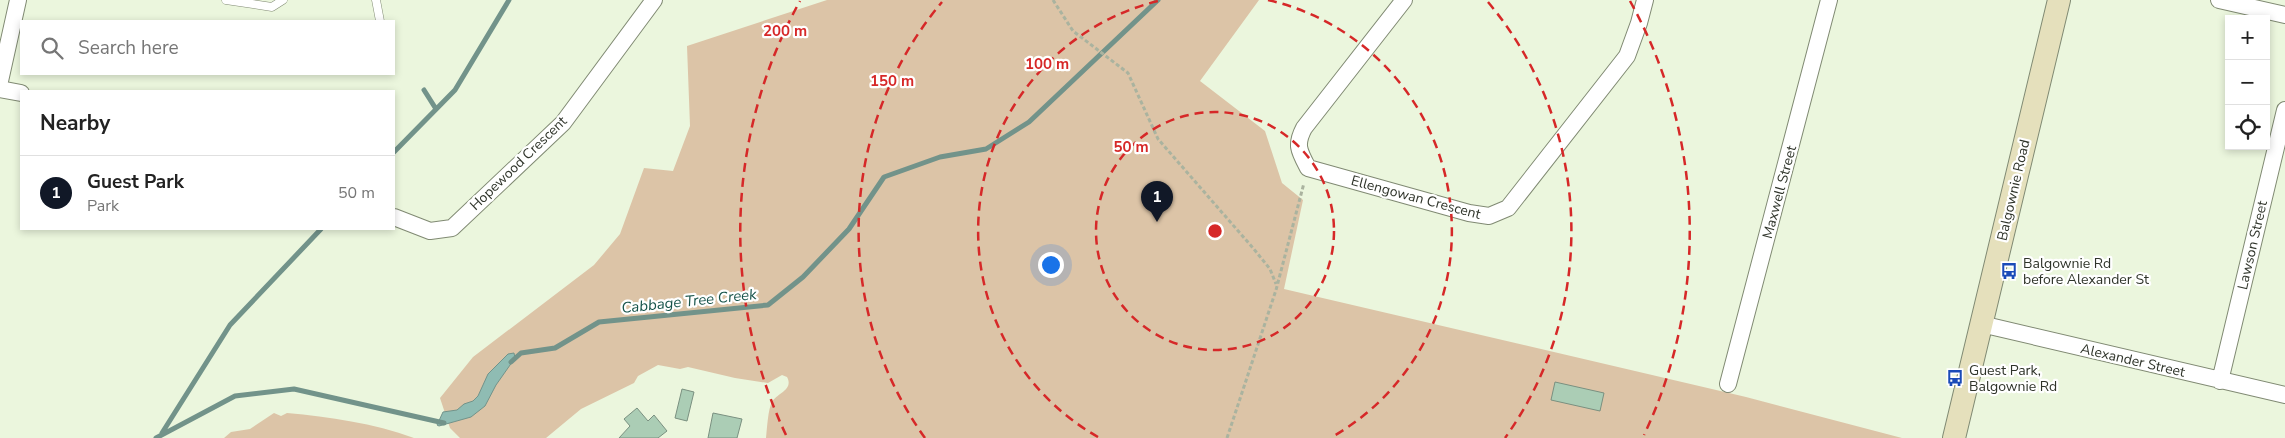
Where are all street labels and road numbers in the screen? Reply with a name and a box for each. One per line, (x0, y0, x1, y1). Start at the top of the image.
street label: Hopewood Crescent (466, 112, 571, 215)
street label: Balgownie Road (1993, 138, 2034, 243)
street label: Maxwell Street (1758, 143, 1801, 241)
street label: Ellengowan Crescent (1349, 171, 1483, 224)
street label: Lawson Street (2233, 199, 2272, 292)
street label: Alexander Street (2079, 339, 2187, 382)

